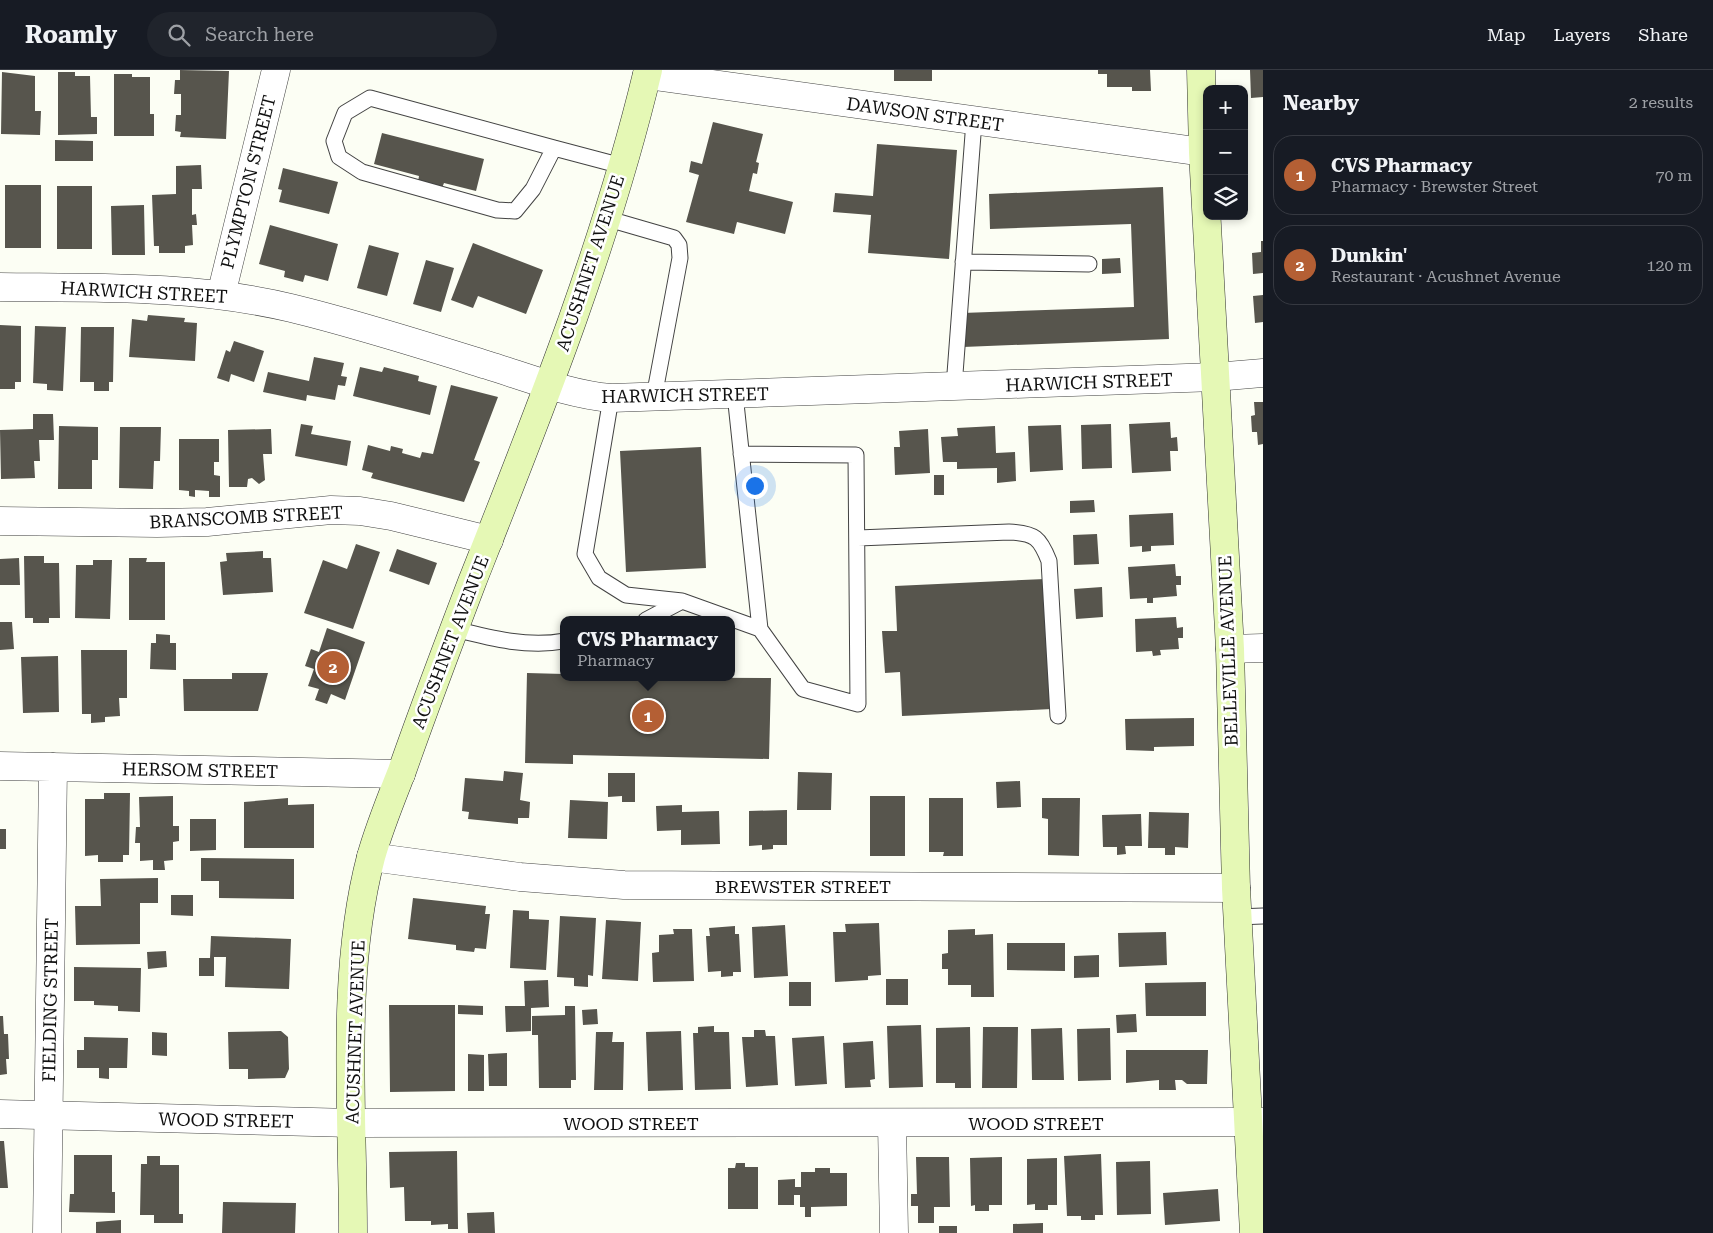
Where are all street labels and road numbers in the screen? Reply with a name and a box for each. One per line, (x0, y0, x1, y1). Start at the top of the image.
street label: PLYMPTON STREET (216, 93, 280, 271)
street label: DAWSON STREET (845, 93, 1005, 135)
street label: ACUSHNET AVENUE (552, 172, 628, 354)
street label: HARWICH STREET (60, 277, 228, 307)
street label: HARWICH STREET (1005, 369, 1173, 395)
street label: HARWICH STREET (601, 383, 769, 407)
street label: BRANSCOMB STREET (149, 501, 343, 533)
street label: ACUSHNET AVENUE (407, 552, 493, 732)
street label: BELLEVILLE AVENUE (1214, 555, 1242, 747)
street label: HERSOM STREET (122, 758, 278, 782)
street label: BREWSTER STREET (715, 876, 891, 897)
street label: FIELDING STREET (38, 918, 62, 1082)
street label: ACUSHNET AVENUE (341, 940, 369, 1124)
street label: WOOD STREET (158, 1108, 294, 1132)
street label: WOOD STREET (563, 1113, 699, 1134)
street label: WOOD STREET (968, 1113, 1104, 1134)

